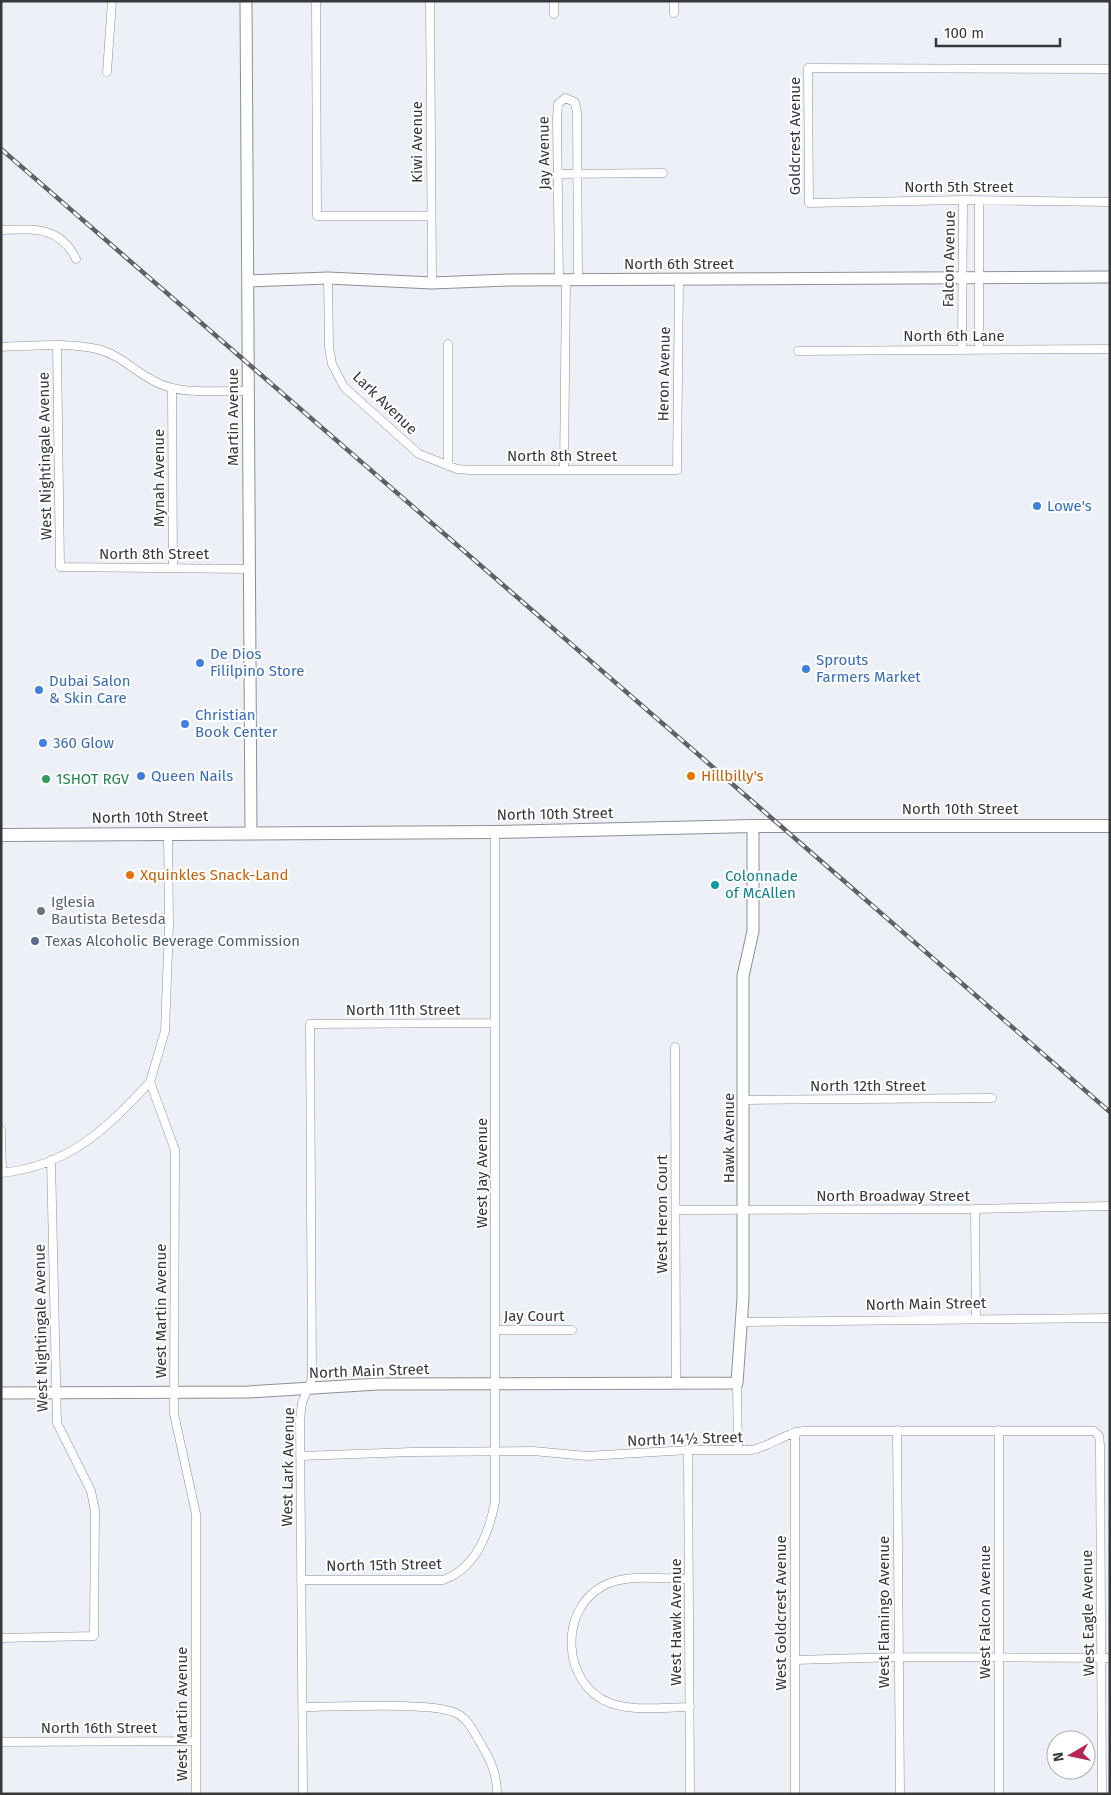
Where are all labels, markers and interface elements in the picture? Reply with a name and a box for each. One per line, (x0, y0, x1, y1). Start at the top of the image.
scale bar (936, 15, 1060, 47)
text: 100 m (944, 24, 984, 42)
street label: Goldcrest Avenue (786, 77, 804, 195)
street label: Kiwi Avenue (408, 101, 426, 183)
street label: Jay Avenue (534, 116, 554, 190)
street label: North 5th Street (904, 178, 1014, 196)
street label: Falcon Avenue (939, 210, 959, 308)
street label: North 6th Street (624, 255, 735, 273)
street label: Heron Avenue (654, 326, 674, 422)
street label: North 6th Lane (903, 327, 1005, 345)
street label: Martin Avenue (224, 368, 242, 466)
street label: Lark Avenue (349, 368, 421, 438)
street label: West Nightingale Avenue (35, 372, 55, 540)
street label: Mynah Avenue (150, 429, 168, 527)
street label: North 8th Street (507, 447, 618, 465)
place label: Lowe's (1047, 497, 1092, 515)
marker: Lowe's (1031, 500, 1043, 512)
street label: North 8th Street (99, 545, 210, 563)
place label: De Dios Fililpino Store (210, 645, 304, 680)
place label: Sprouts Farmers Market (816, 651, 921, 686)
marker: De Dios Fililpino Store (194, 657, 206, 669)
marker: Sprouts Farmers Market (800, 663, 812, 675)
place label: Dubai Salon & Skin Care (49, 672, 131, 707)
marker: Dubai Salon & Skin Care (33, 684, 45, 696)
place label: Christian Book Center (195, 706, 278, 741)
marker: Christian Book Center (179, 718, 191, 730)
place label: 360 Glow (53, 734, 114, 752)
marker: 360 Glow (37, 737, 49, 749)
place label: Queen Nails (151, 767, 233, 785)
place label: Hillbilly's (701, 767, 764, 785)
place label: 1SHOT RGV (56, 770, 130, 788)
marker: Queen Nails (135, 770, 147, 782)
marker: Hillbilly's (685, 770, 697, 782)
marker: 1SHOT RGV (40, 773, 52, 785)
street label: North 10th Street (902, 800, 1019, 818)
street label: North 10th Street (496, 804, 614, 824)
street label: North 10th Street (91, 807, 209, 827)
place label: Xquinkles Snack-Land (140, 866, 289, 884)
place label: Colonnade of McAllen (725, 867, 798, 902)
marker: Xquinkles Snack-Land (124, 869, 136, 881)
marker: Colonnade of McAllen (709, 879, 721, 891)
place label: Iglesia Bautista Betesda (51, 893, 166, 928)
marker: Iglesia Bautista Betesda (35, 905, 47, 917)
place label: Texas Alcoholic Beverage Commission (45, 932, 300, 950)
marker: Texas Alcoholic Beverage Commission (29, 935, 41, 947)
street label: North 11th Street (346, 1001, 461, 1019)
street label: North 12th Street (810, 1077, 926, 1095)
street label: Hawk Avenue (720, 1093, 738, 1183)
street label: West Jay Avenue (473, 1118, 491, 1228)
street label: West Heron Court (653, 1154, 671, 1273)
street label: North Broadway Street (816, 1187, 970, 1205)
street label: West Nightingale Avenue (31, 1244, 51, 1412)
street label: West Martin Avenue (152, 1244, 170, 1378)
street label: North Main Street (866, 1294, 987, 1314)
street label: Jay Court (504, 1307, 565, 1325)
street label: North Main Street (308, 1360, 430, 1382)
street label: West Lark Avenue (278, 1407, 298, 1527)
street label: North 14½ Street (627, 1428, 744, 1450)
street label: West Goldcrest Avenue (772, 1535, 790, 1691)
street label: West Flamingo Avenue (875, 1536, 893, 1688)
street label: West Falcon Avenue (976, 1545, 994, 1679)
street label: West Eagle Avenue (1078, 1549, 1098, 1677)
street label: North 15th Street (326, 1555, 443, 1575)
street label: West Hawk Avenue (667, 1558, 685, 1686)
street label: West Martin Avenue (173, 1647, 191, 1781)
street label: North 16th Street (41, 1719, 158, 1737)
north arrow (1046, 1730, 1096, 1780)
text: N (1050, 1751, 1068, 1763)

